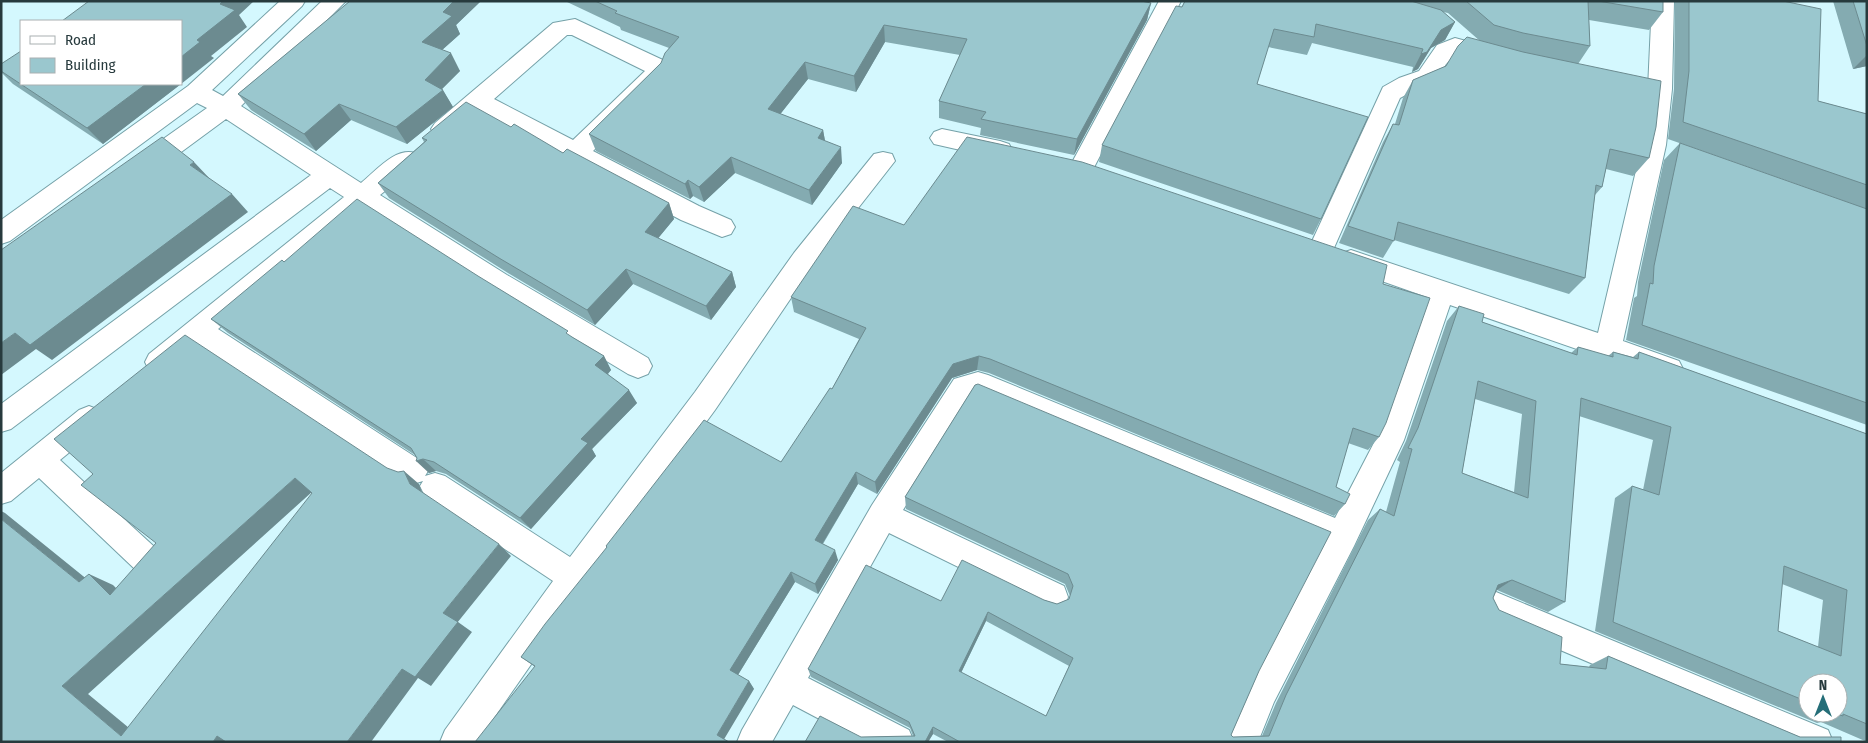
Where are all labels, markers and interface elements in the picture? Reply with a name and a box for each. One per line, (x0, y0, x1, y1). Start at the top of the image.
legend (20, 20, 182, 85)
text: Road (65, 31, 96, 49)
text: Building (65, 56, 116, 74)
north arrow (1798, 673, 1848, 723)
text: N (1819, 677, 1827, 694)

